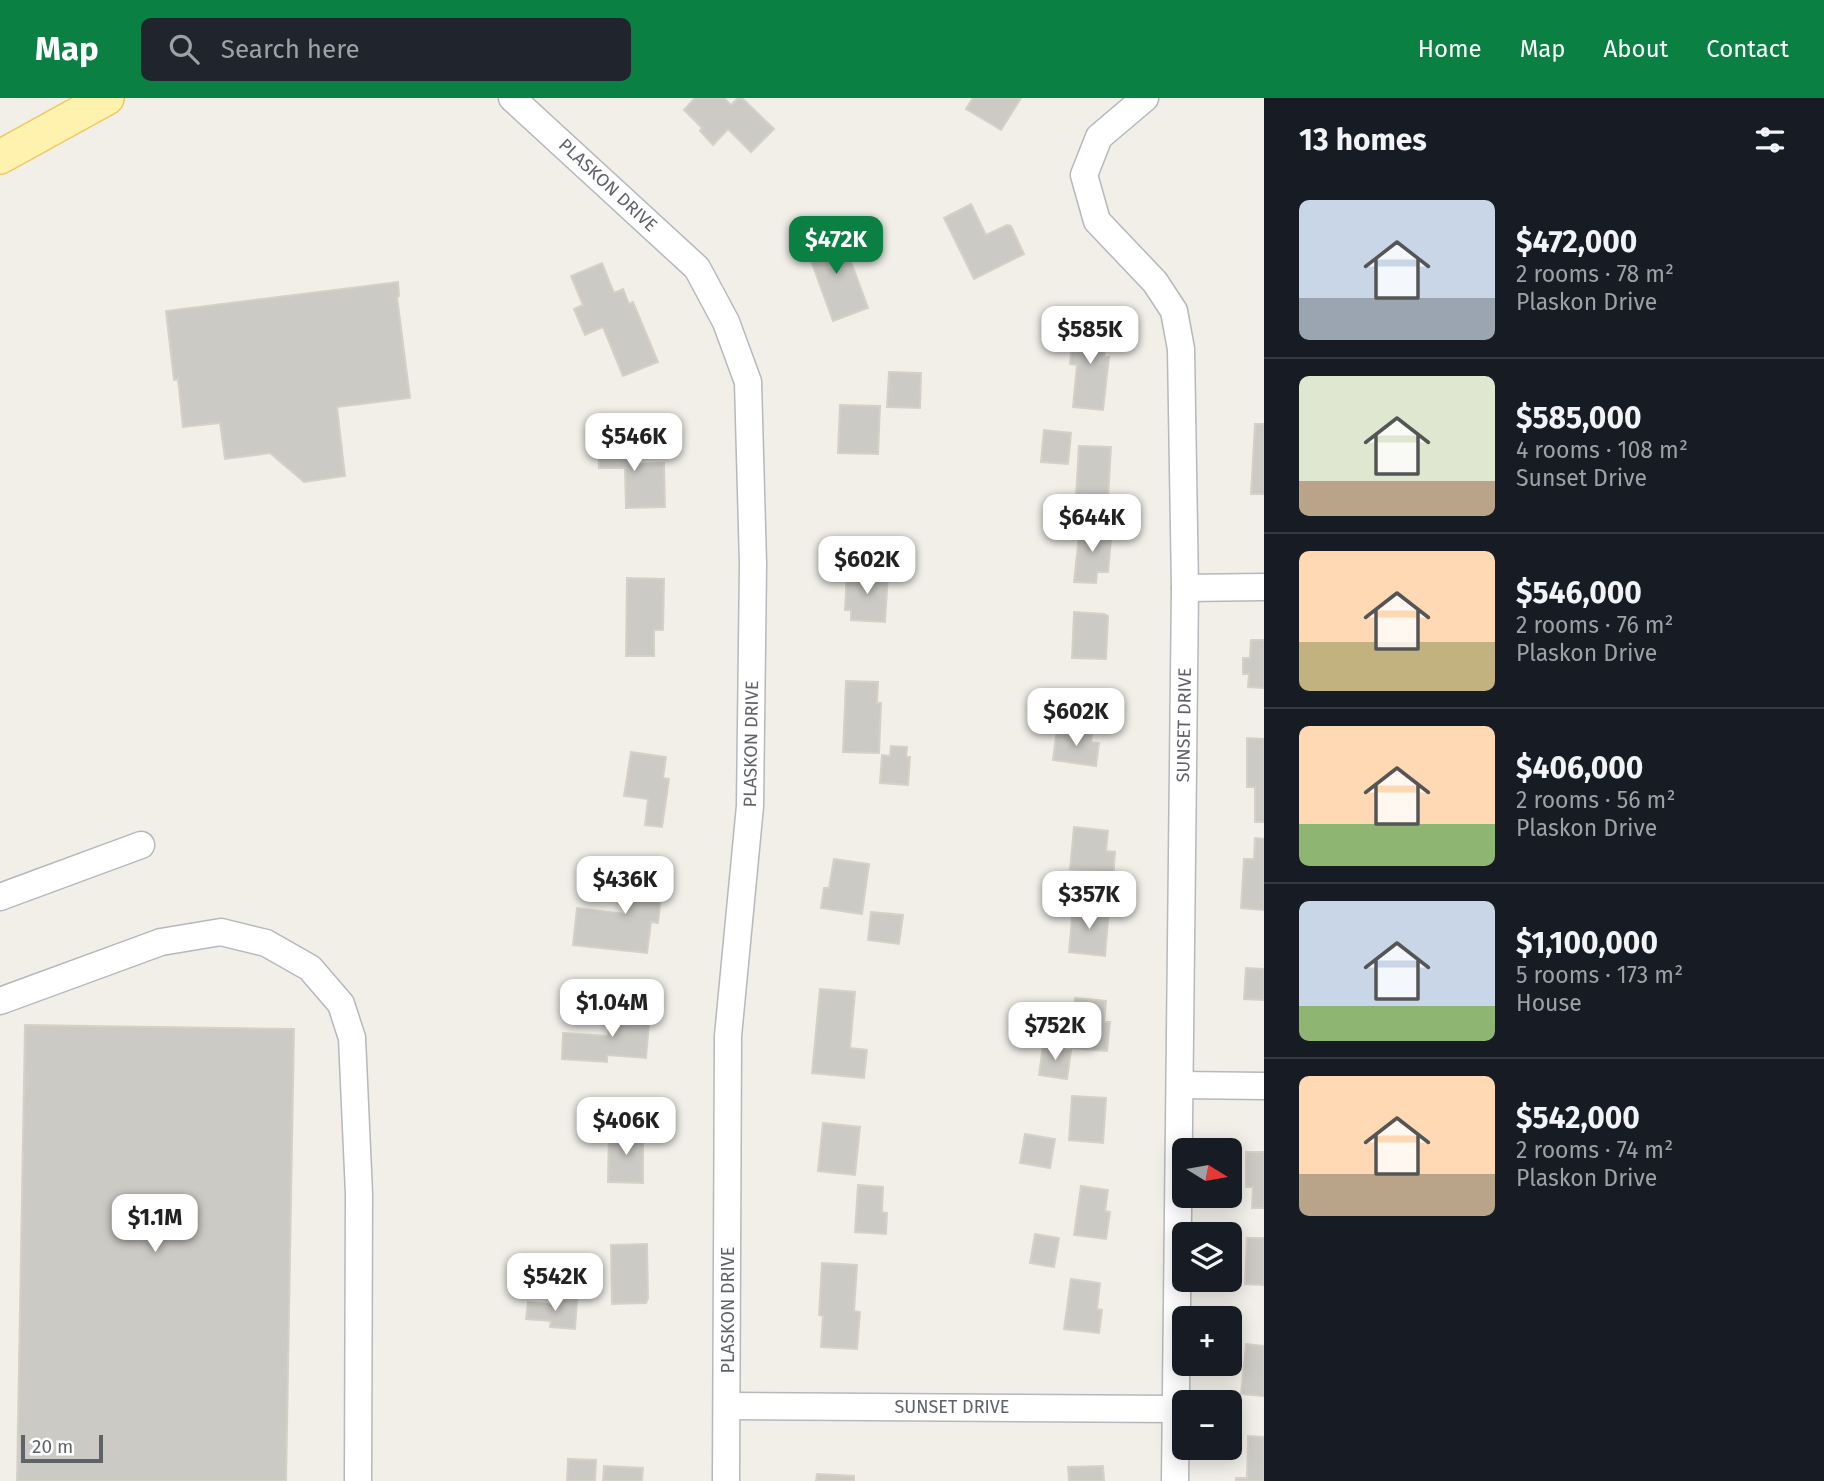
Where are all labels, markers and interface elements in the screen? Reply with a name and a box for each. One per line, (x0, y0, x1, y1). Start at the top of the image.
search box (141, 18, 631, 81)
text: Map (35, 29, 99, 69)
icon: search (165, 30, 203, 68)
text: Search here (221, 34, 360, 65)
text: Home (1418, 35, 1482, 63)
text: Map (1520, 35, 1566, 63)
text: About (1604, 35, 1668, 63)
text: Contact (1706, 35, 1789, 63)
icon: filters (1751, 121, 1789, 159)
text: 13 homes (1299, 122, 1427, 158)
street label: PLASKON DRIVE (554, 134, 662, 236)
pin: $472K (787, 216, 885, 276)
text: $472,000 (1516, 224, 1637, 260)
text: $472K (805, 225, 867, 253)
icon: home (1355, 228, 1439, 312)
text: 2 rooms · 78 m² (1516, 260, 1674, 288)
text: Plaskon Drive (1516, 288, 1657, 316)
pin: $585K (1041, 306, 1139, 366)
text: $585K (1057, 315, 1123, 343)
text: $585,000 (1516, 400, 1642, 436)
icon: home (1355, 404, 1439, 488)
pin: $546K (585, 414, 683, 473)
text: $546K (601, 422, 667, 450)
text: 4 rooms · 108 m² (1516, 436, 1688, 464)
text: Sunset Drive (1516, 464, 1647, 492)
pin: $644K (1043, 494, 1141, 554)
text: $644K (1059, 503, 1125, 531)
pin: $602K (818, 536, 916, 596)
text: $602K (834, 545, 900, 573)
text: $546,000 (1516, 575, 1642, 611)
icon: home (1355, 579, 1439, 663)
text: 2 rooms · 76 m² (1516, 611, 1674, 639)
text: Plaskon Drive (1516, 639, 1657, 667)
street label: SUNSET DRIVE (1172, 667, 1196, 783)
street label: PLASKON DRIVE (739, 680, 763, 808)
pin: $602K (1027, 688, 1125, 748)
text: $602K (1043, 697, 1109, 725)
text: $406,000 (1516, 750, 1643, 786)
icon: home (1355, 754, 1439, 838)
text: 2 rooms · 56 m² (1516, 786, 1675, 814)
text: Plaskon Drive (1516, 814, 1657, 842)
pin: $436K (576, 856, 674, 916)
text: $436K (593, 865, 657, 893)
pin: $357K (1040, 872, 1138, 931)
text: $357K (1058, 880, 1120, 908)
text: $1,100,000 (1516, 925, 1658, 961)
icon: home (1355, 929, 1439, 1013)
text: 5 rooms · 173 m² (1516, 961, 1683, 989)
pin: $1.04M (555, 979, 669, 1039)
text: $1.04M (576, 988, 648, 1016)
text: House (1516, 989, 1582, 1017)
pin: $752K (1006, 1002, 1104, 1062)
text: $752K (1024, 1011, 1086, 1039)
pin: $406K (577, 1098, 675, 1157)
text: $542,000 (1516, 1100, 1640, 1136)
icon: home (1355, 1104, 1439, 1188)
text: $406K (593, 1106, 659, 1134)
text: 2 rooms · 74 m² (1516, 1136, 1673, 1164)
north arrow (1172, 1138, 1242, 1208)
map controls (1172, 1138, 1242, 1460)
text: Plaskon Drive (1516, 1164, 1657, 1192)
pin: $1.1M (106, 1194, 204, 1254)
text: $1.1M (128, 1203, 182, 1231)
button: layers (1172, 1222, 1242, 1292)
street label: PLASKON DRIVE (717, 1247, 739, 1373)
pin: $542K (506, 1254, 604, 1313)
text: $542K (523, 1262, 587, 1290)
button: + (1172, 1306, 1242, 1376)
button: − (1172, 1390, 1242, 1460)
street label: SUNSET DRIVE (895, 1396, 1009, 1418)
scale bar (21, 1432, 103, 1464)
text: 20 m (32, 1435, 73, 1458)

